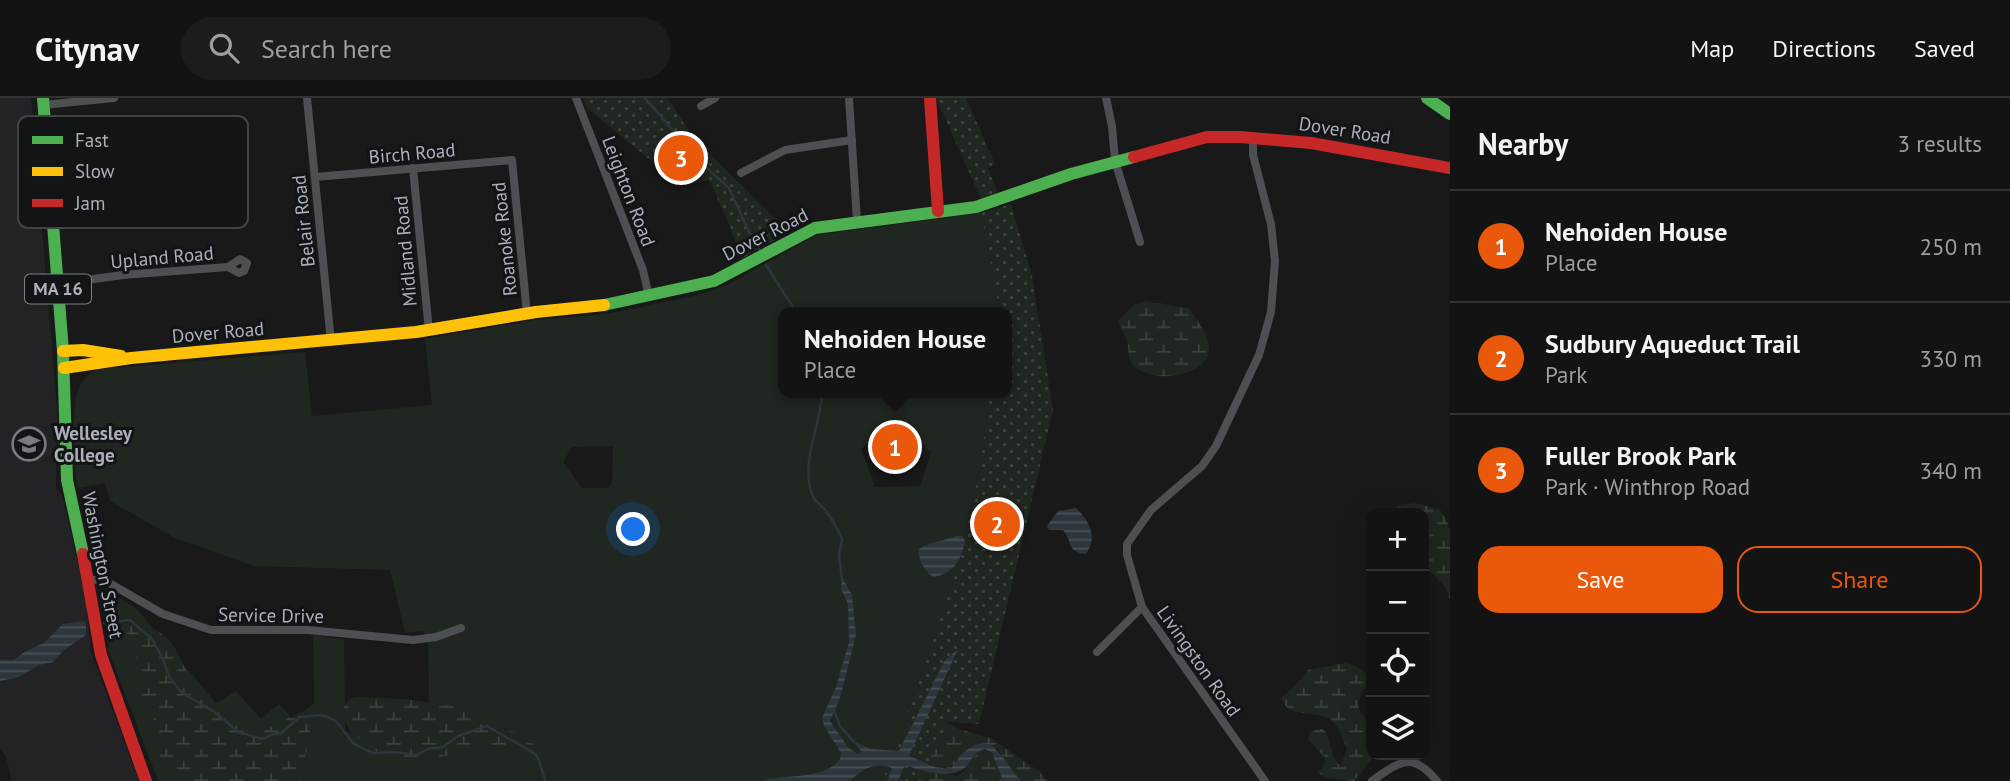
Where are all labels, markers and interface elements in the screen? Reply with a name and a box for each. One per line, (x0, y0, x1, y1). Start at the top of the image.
search box (181, 17, 671, 80)
text: Citynav (35, 27, 139, 70)
icon: search (205, 29, 243, 67)
text: Search here (261, 32, 392, 65)
text: Map (1690, 33, 1734, 64)
text: Directions (1772, 33, 1876, 64)
text: Saved (1914, 33, 1975, 64)
street label: Dover Road (1297, 111, 1393, 149)
legend (18, 116, 248, 228)
text: Nearby (1478, 124, 1568, 163)
text: Fast (75, 128, 109, 152)
text: 3 results (1898, 129, 1982, 158)
street label: Leighton Road (597, 132, 661, 250)
pin: 3 (658, 132, 704, 184)
street label: Birch Road (368, 137, 456, 169)
text: Slow (75, 159, 115, 183)
street label: Belair Road (286, 174, 320, 268)
street label: Roanoke Road (486, 181, 522, 297)
text: Jam (74, 191, 105, 215)
street label: Midland Road (388, 195, 422, 307)
street label: Dover Road (718, 202, 812, 266)
text: Nehoiden House (1545, 215, 1727, 248)
text: 1 (1494, 232, 1508, 261)
text: 250 m (1920, 232, 1982, 261)
street label: Upland Road (109, 241, 215, 273)
text: Place (1545, 248, 1598, 277)
road number: MA 16 (25, 274, 91, 304)
popup (778, 307, 1012, 398)
street label: Dover Road (171, 316, 265, 348)
text: Nehoiden House (804, 322, 986, 355)
text: Sudbury Aqueduct Trail (1545, 327, 1800, 360)
text: 2 (1494, 344, 1508, 373)
text: 330 m (1920, 344, 1982, 373)
text: Place (804, 355, 856, 384)
text: Park (1545, 360, 1587, 389)
place label: Wellesley College (54, 421, 133, 467)
pin: 1 (872, 421, 918, 473)
school or university icon: Wellesley College (10, 425, 48, 463)
text: Fuller Brook Park (1545, 439, 1736, 472)
text: 3 (1494, 456, 1508, 485)
text: 340 m (1920, 456, 1982, 485)
text: Park · Winthrop Road (1545, 472, 1750, 501)
street label: Washington Street (77, 490, 129, 641)
pin: 2 (974, 498, 1020, 550)
map controls (1366, 508, 1429, 760)
button: + (1366, 508, 1429, 571)
your location (616, 512, 650, 546)
button: Save (1478, 546, 1723, 613)
button: Share (1737, 546, 1982, 613)
button: − (1366, 571, 1429, 634)
street label: Livingston Road (1152, 601, 1246, 721)
street label: Service Drive (218, 602, 324, 628)
button: locate (1366, 634, 1429, 697)
button: layers (1366, 697, 1429, 760)

